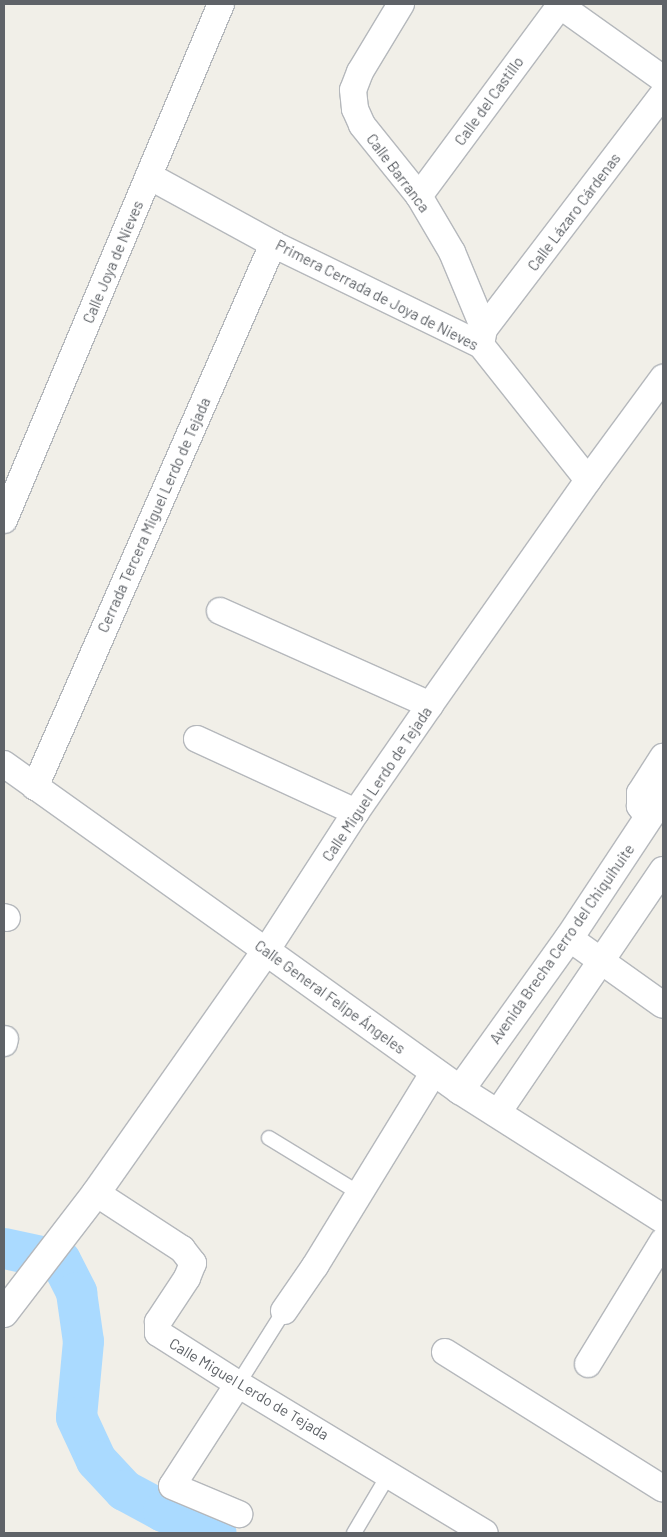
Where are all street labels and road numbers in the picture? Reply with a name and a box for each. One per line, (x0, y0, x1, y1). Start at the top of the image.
street label: Calle del Castillo (451, 53, 527, 149)
street label: Calle Barranca (363, 130, 433, 216)
street label: Calle Lázaro Cárdenas (524, 150, 624, 274)
street label: Calle Joya de Nieves (79, 198, 147, 326)
street label: Primera Cerrada de Joya de Nieves (273, 236, 481, 354)
street label: Cerrada Tercera Miguel Lerdo de Tejada (94, 395, 214, 635)
street label: Calle Miguel Lerdo de Tejada (318, 703, 436, 865)
street label: Avenida Brecha Cerro del Chiquihuite (486, 841, 638, 1047)
street label: Calle General Felipe Ángeles (251, 936, 409, 1058)
street label: Calle Miguel Lerdo de Tejada (166, 1334, 332, 1444)

